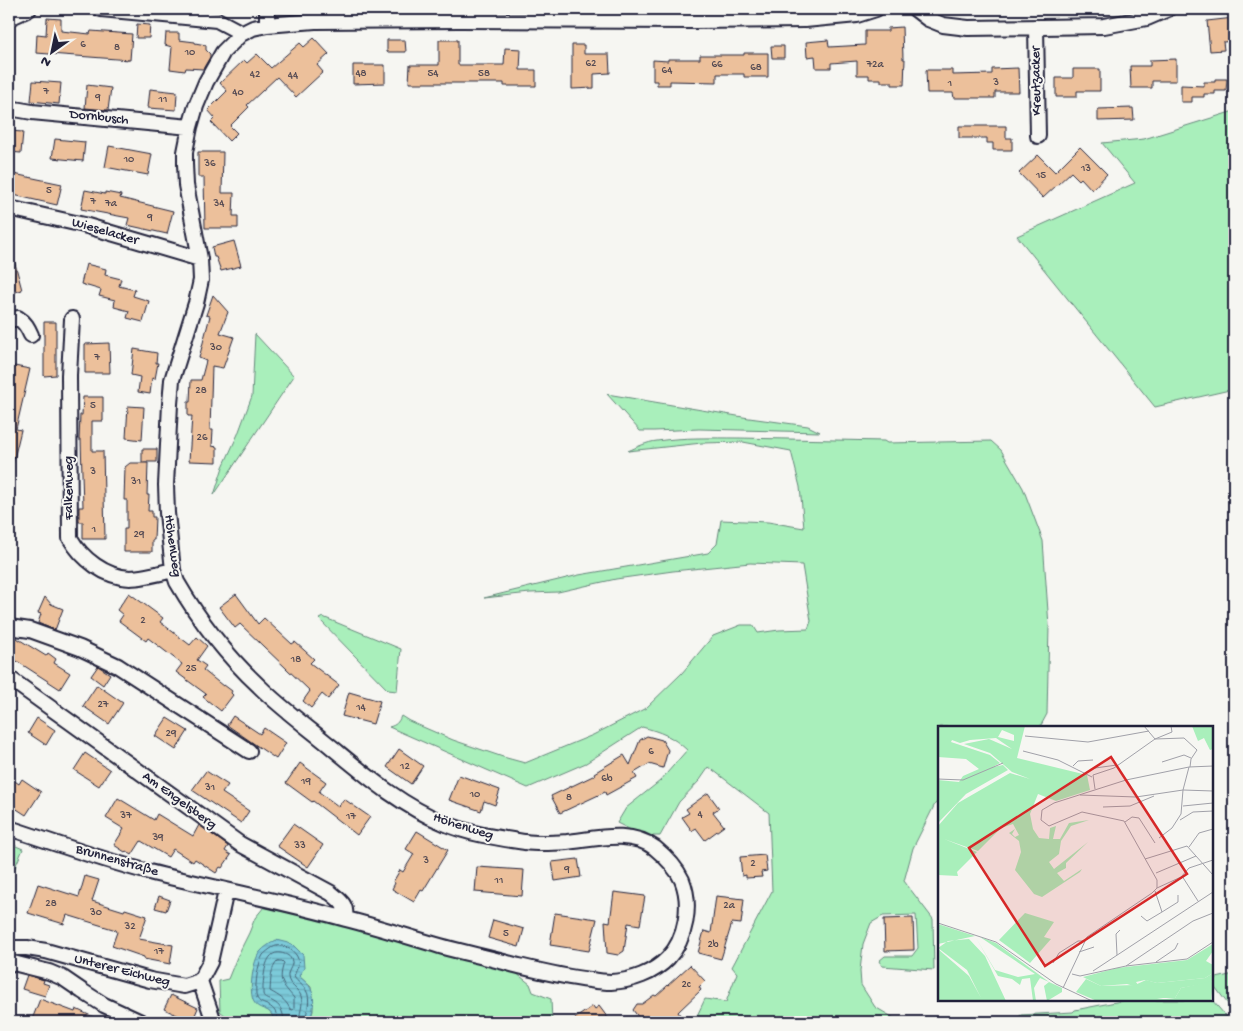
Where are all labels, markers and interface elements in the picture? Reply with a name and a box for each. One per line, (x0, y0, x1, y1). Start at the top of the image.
north arrow (28, 28, 78, 78)
house number: 6 (80, 39, 86, 51)
house number: 8 (114, 42, 120, 54)
street label: Kreutzacker (1028, 45, 1046, 116)
house number: 10 (184, 47, 195, 59)
text: N (38, 51, 55, 70)
house number: 62 (586, 58, 597, 70)
house number: 66 (711, 59, 723, 71)
house number: 72a (865, 59, 884, 71)
house number: 68 (750, 62, 762, 74)
house number: 64 (662, 65, 673, 77)
house number: 48 (355, 68, 367, 80)
house number: 54 (428, 68, 439, 80)
house number: 58 (478, 68, 490, 80)
house number: 42 (250, 69, 261, 81)
house number: 44 (288, 70, 299, 82)
house number: 3 (992, 77, 999, 89)
house number: 1 (947, 78, 952, 90)
house number: 7 (42, 86, 49, 98)
house number: 40 (232, 87, 244, 99)
house number: 9 (94, 92, 101, 104)
house number: 11 (158, 94, 167, 106)
street label: Dornbusch (68, 106, 130, 130)
house number: 10 (123, 154, 134, 166)
house number: 36 (203, 158, 216, 170)
house number: 13 (1080, 163, 1091, 175)
house number: 15 (1035, 170, 1046, 182)
house number: 5 (46, 185, 52, 197)
house number: 7 (89, 196, 96, 208)
house number: 7a (104, 198, 118, 210)
house number: 34 (213, 198, 225, 210)
house number: 9 (146, 212, 153, 224)
street label: Wieselacker (70, 214, 141, 250)
house number: 30 (209, 342, 222, 354)
house number: 7 (93, 352, 100, 364)
house number: 28 (195, 385, 207, 397)
house number: 5 (90, 400, 96, 412)
house number: 26 (197, 432, 208, 444)
street label: Falkenweg (61, 456, 78, 521)
house number: 3 (89, 466, 96, 478)
house number: 31 (130, 476, 141, 488)
street label: Höhenweg (159, 514, 185, 578)
house number: 1 (91, 524, 96, 536)
house number: 29 (134, 529, 145, 541)
house number: 2 (140, 615, 146, 627)
house number: 18 (290, 654, 301, 666)
house number: 25 (185, 663, 197, 675)
house number: 27 (97, 699, 109, 711)
house number: 14 (355, 702, 367, 714)
inset map (938, 726, 1213, 1001)
house number: 29 (166, 728, 177, 740)
house number: 6 (648, 746, 654, 758)
house number: 12 (399, 761, 411, 773)
street label: Am Engelsberg (138, 768, 220, 834)
house number: 6b (601, 773, 613, 785)
house number: 19 (300, 776, 311, 788)
house number: 31 (204, 782, 215, 794)
house number: 10 (469, 789, 480, 801)
house number: 8 (566, 792, 572, 804)
street label: Höhenweg (431, 809, 495, 845)
house number: 4 (697, 809, 703, 821)
house number: 37 (119, 810, 132, 822)
house number: 17 (345, 811, 356, 823)
house number: 39 (151, 832, 164, 844)
house number: 33 (293, 840, 306, 852)
street label: Brunnenstraße (73, 841, 161, 881)
house number: 3 (422, 855, 429, 867)
house number: 2 (750, 858, 756, 870)
house number: 9 (563, 864, 570, 876)
house number: 11 (494, 875, 503, 887)
house number: 28 (45, 898, 57, 910)
house number: 2a (723, 900, 736, 912)
house number: 30 (89, 907, 102, 919)
house number: 32 (123, 921, 136, 933)
house number: 5 (503, 928, 509, 940)
house number: 2b (707, 939, 719, 951)
house number: 17 (153, 946, 164, 958)
street label: Unterer Eichweg (72, 951, 172, 991)
house number: 2c (681, 979, 692, 991)

